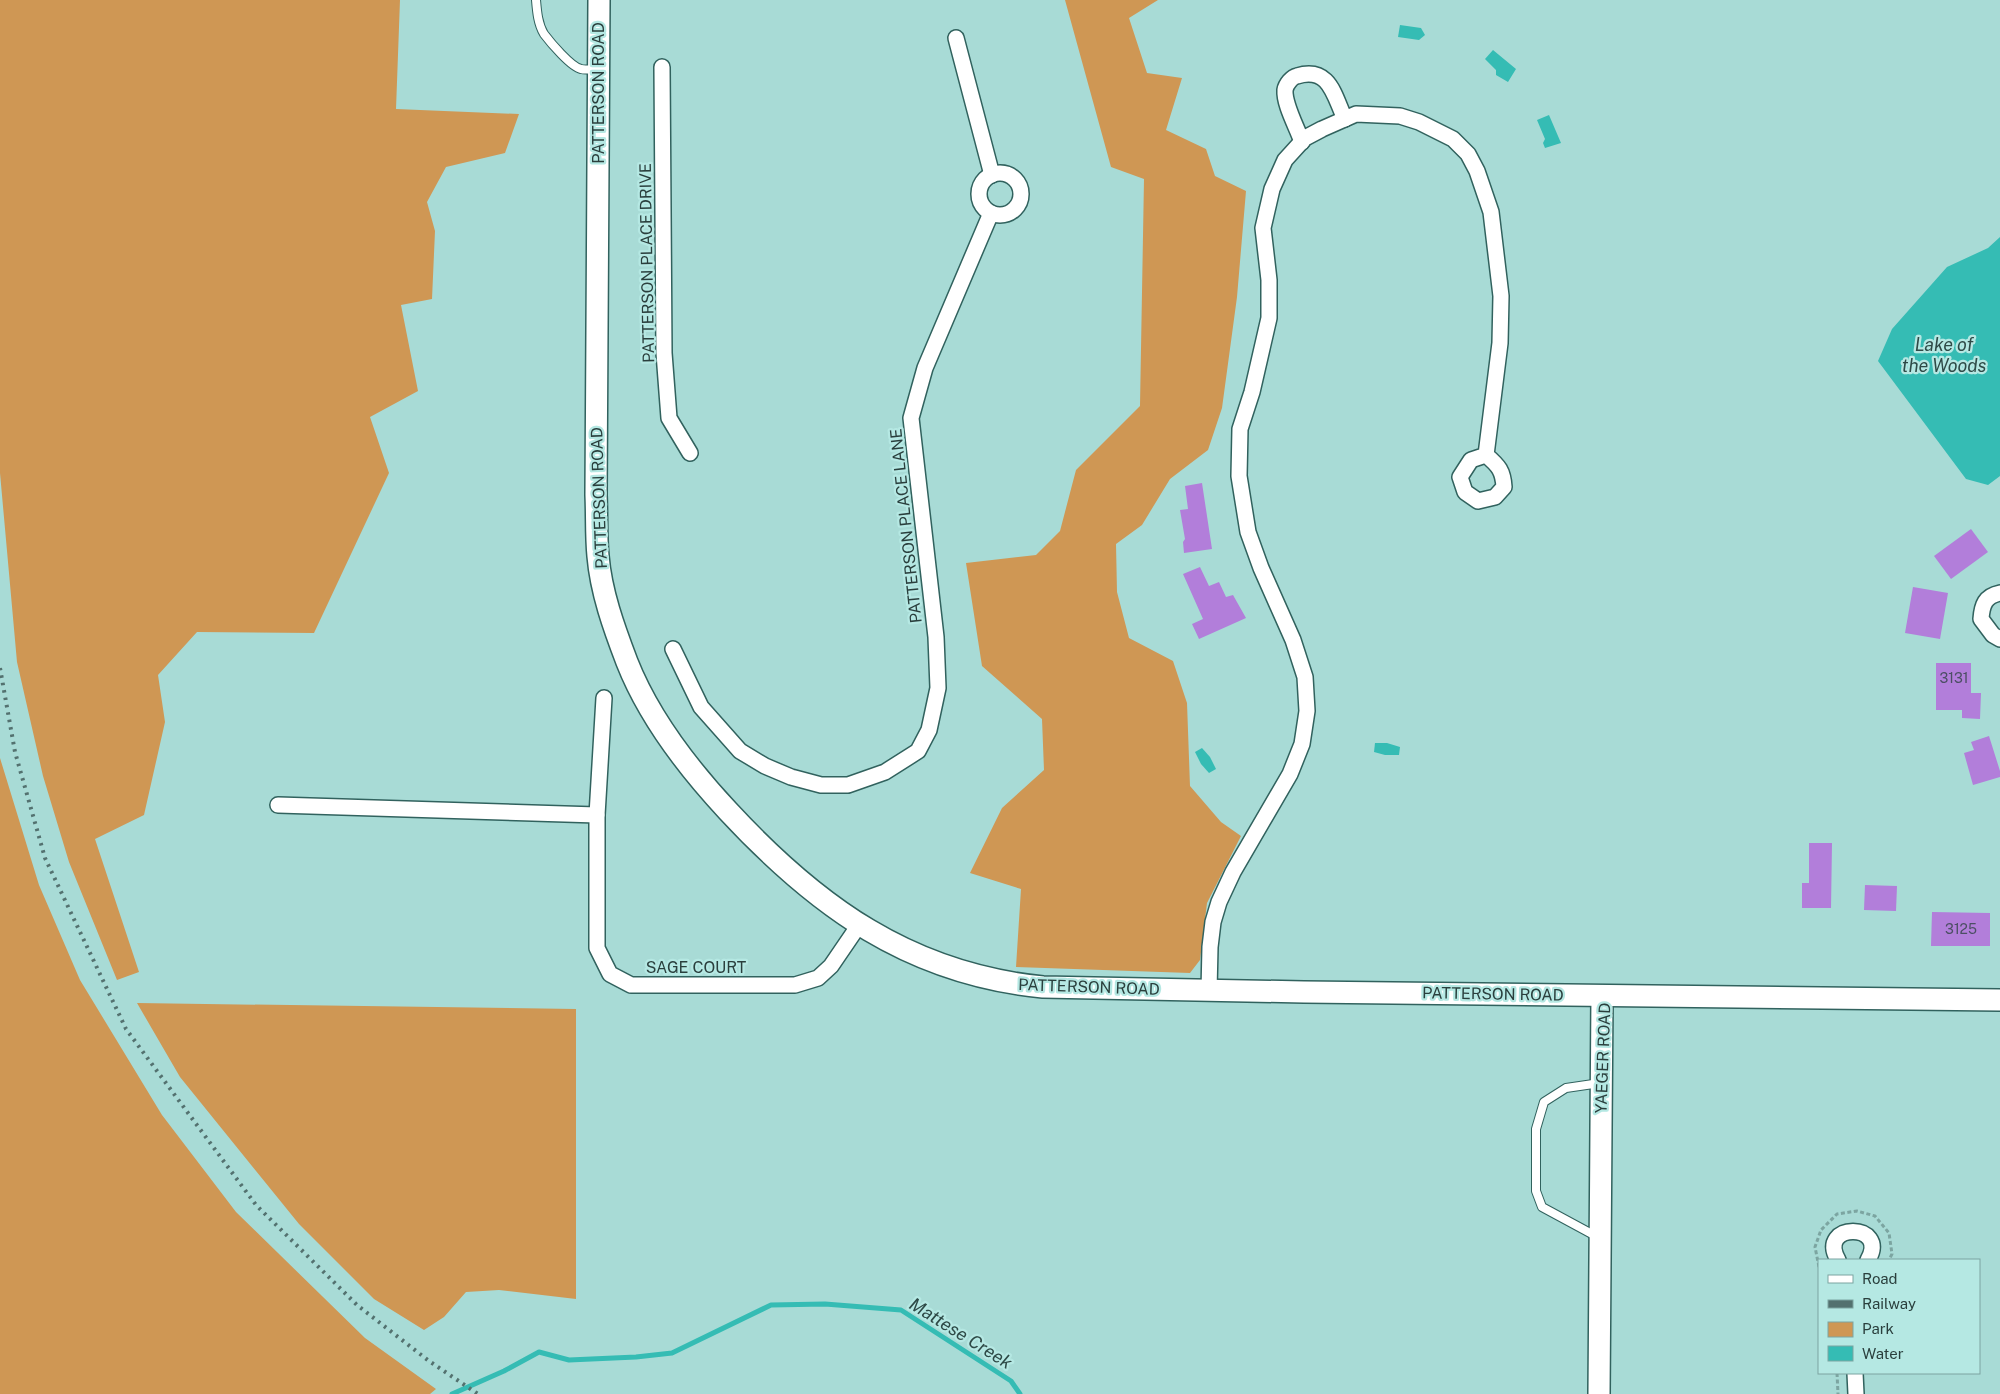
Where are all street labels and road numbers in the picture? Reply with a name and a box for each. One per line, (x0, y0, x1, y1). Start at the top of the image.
street label: PATTERSON ROAD (589, 22, 608, 164)
street label: PATTERSON PLACE DRIVE (636, 163, 658, 363)
street label: PATTERSON ROAD (587, 427, 611, 569)
street label: PATTERSON PLACE LANE (886, 428, 926, 624)
street label: SAGE COURT (646, 958, 747, 977)
street label: PATTERSON ROAD (1018, 975, 1160, 999)
street label: PATTERSON ROAD (1422, 983, 1564, 1005)
street label: YAEGER ROAD (1592, 1002, 1614, 1114)

